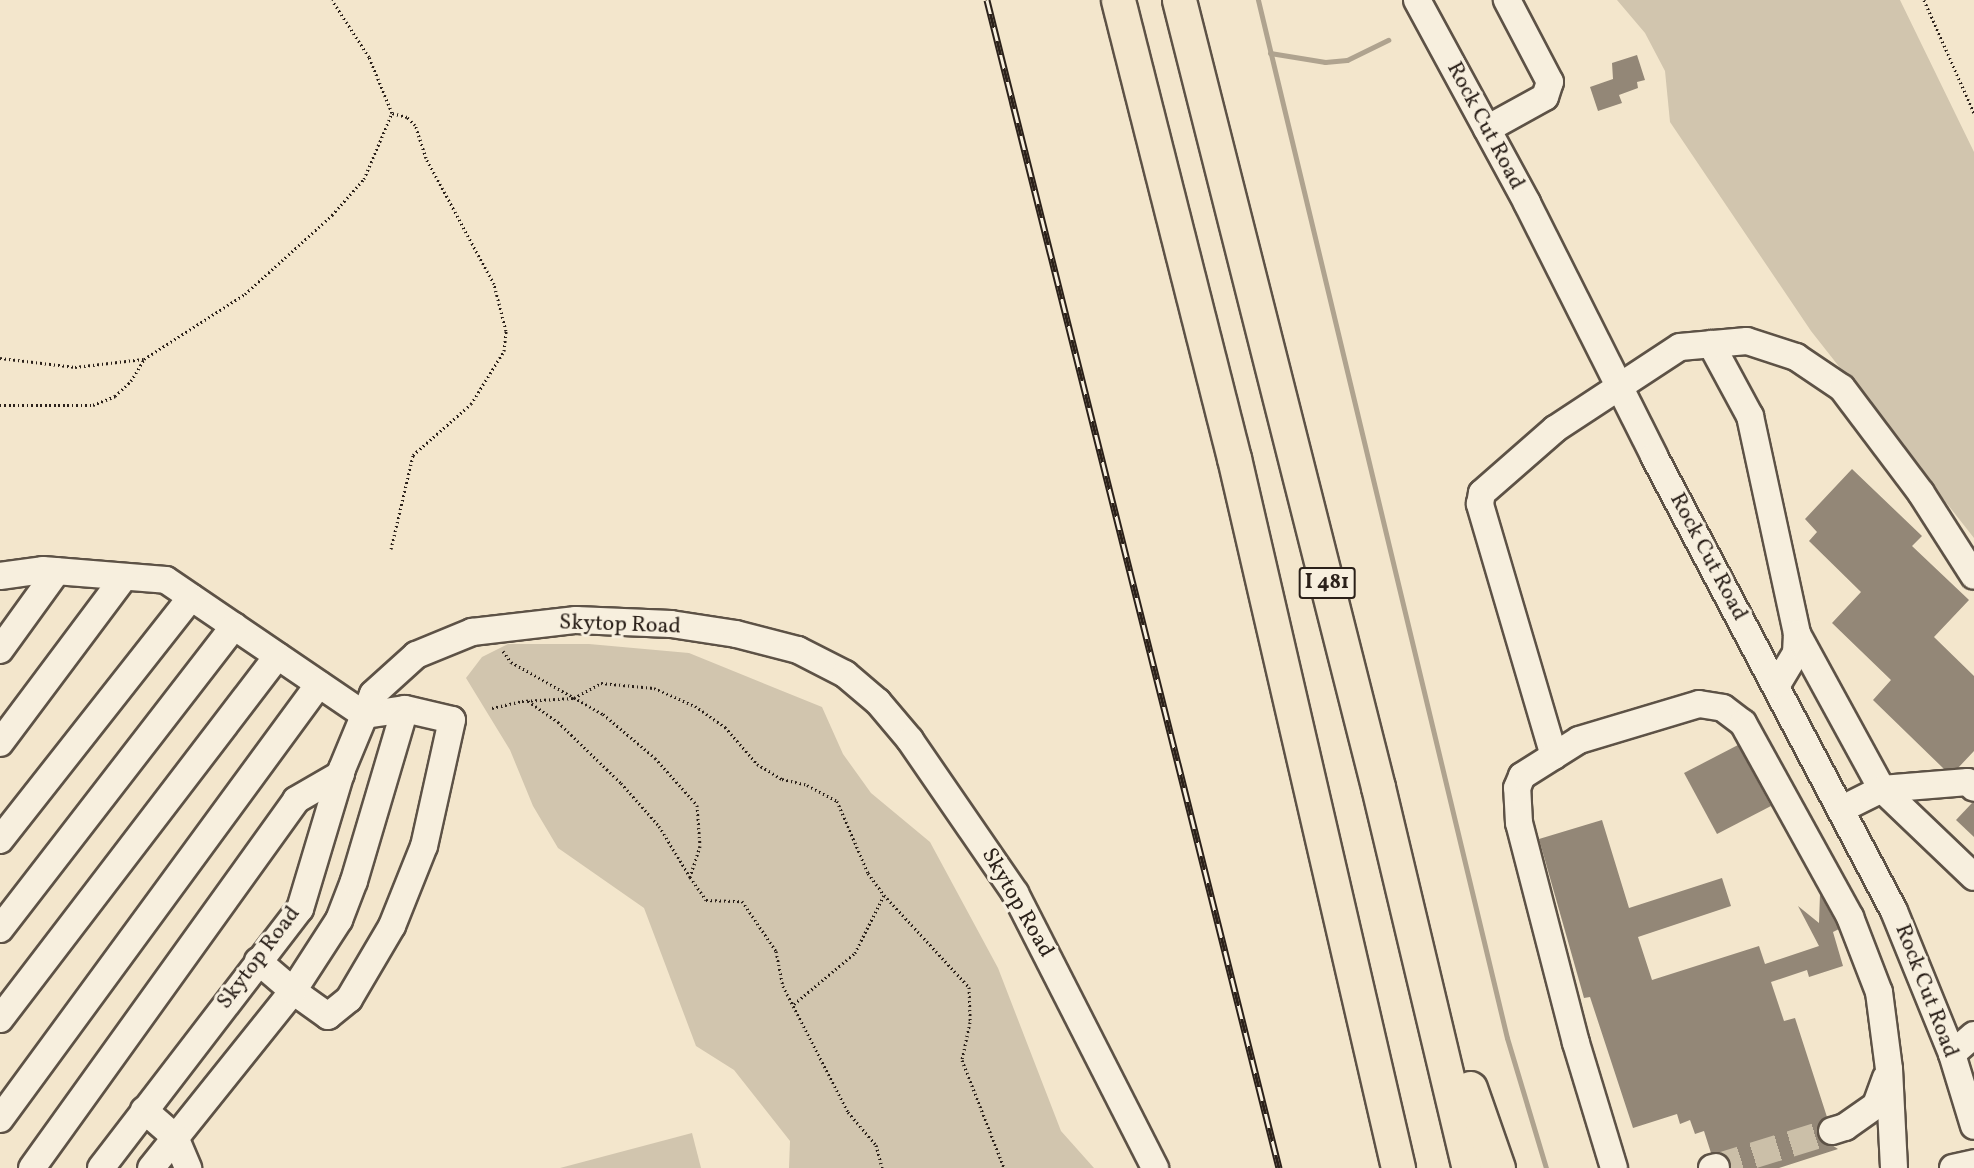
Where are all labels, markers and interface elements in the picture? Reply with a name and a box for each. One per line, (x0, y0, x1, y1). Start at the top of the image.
street label: Rock Cut Road (1440, 58, 1530, 194)
street label: Rock Cut Road (1663, 489, 1753, 625)
road number: I 481 (1298, 565, 1356, 601)
street label: Skytop Road (559, 610, 681, 640)
street label: Skytop Road (975, 844, 1059, 962)
street label: Skytop Road (212, 901, 306, 1015)
street label: Rock Cut Road (1888, 921, 1964, 1061)

